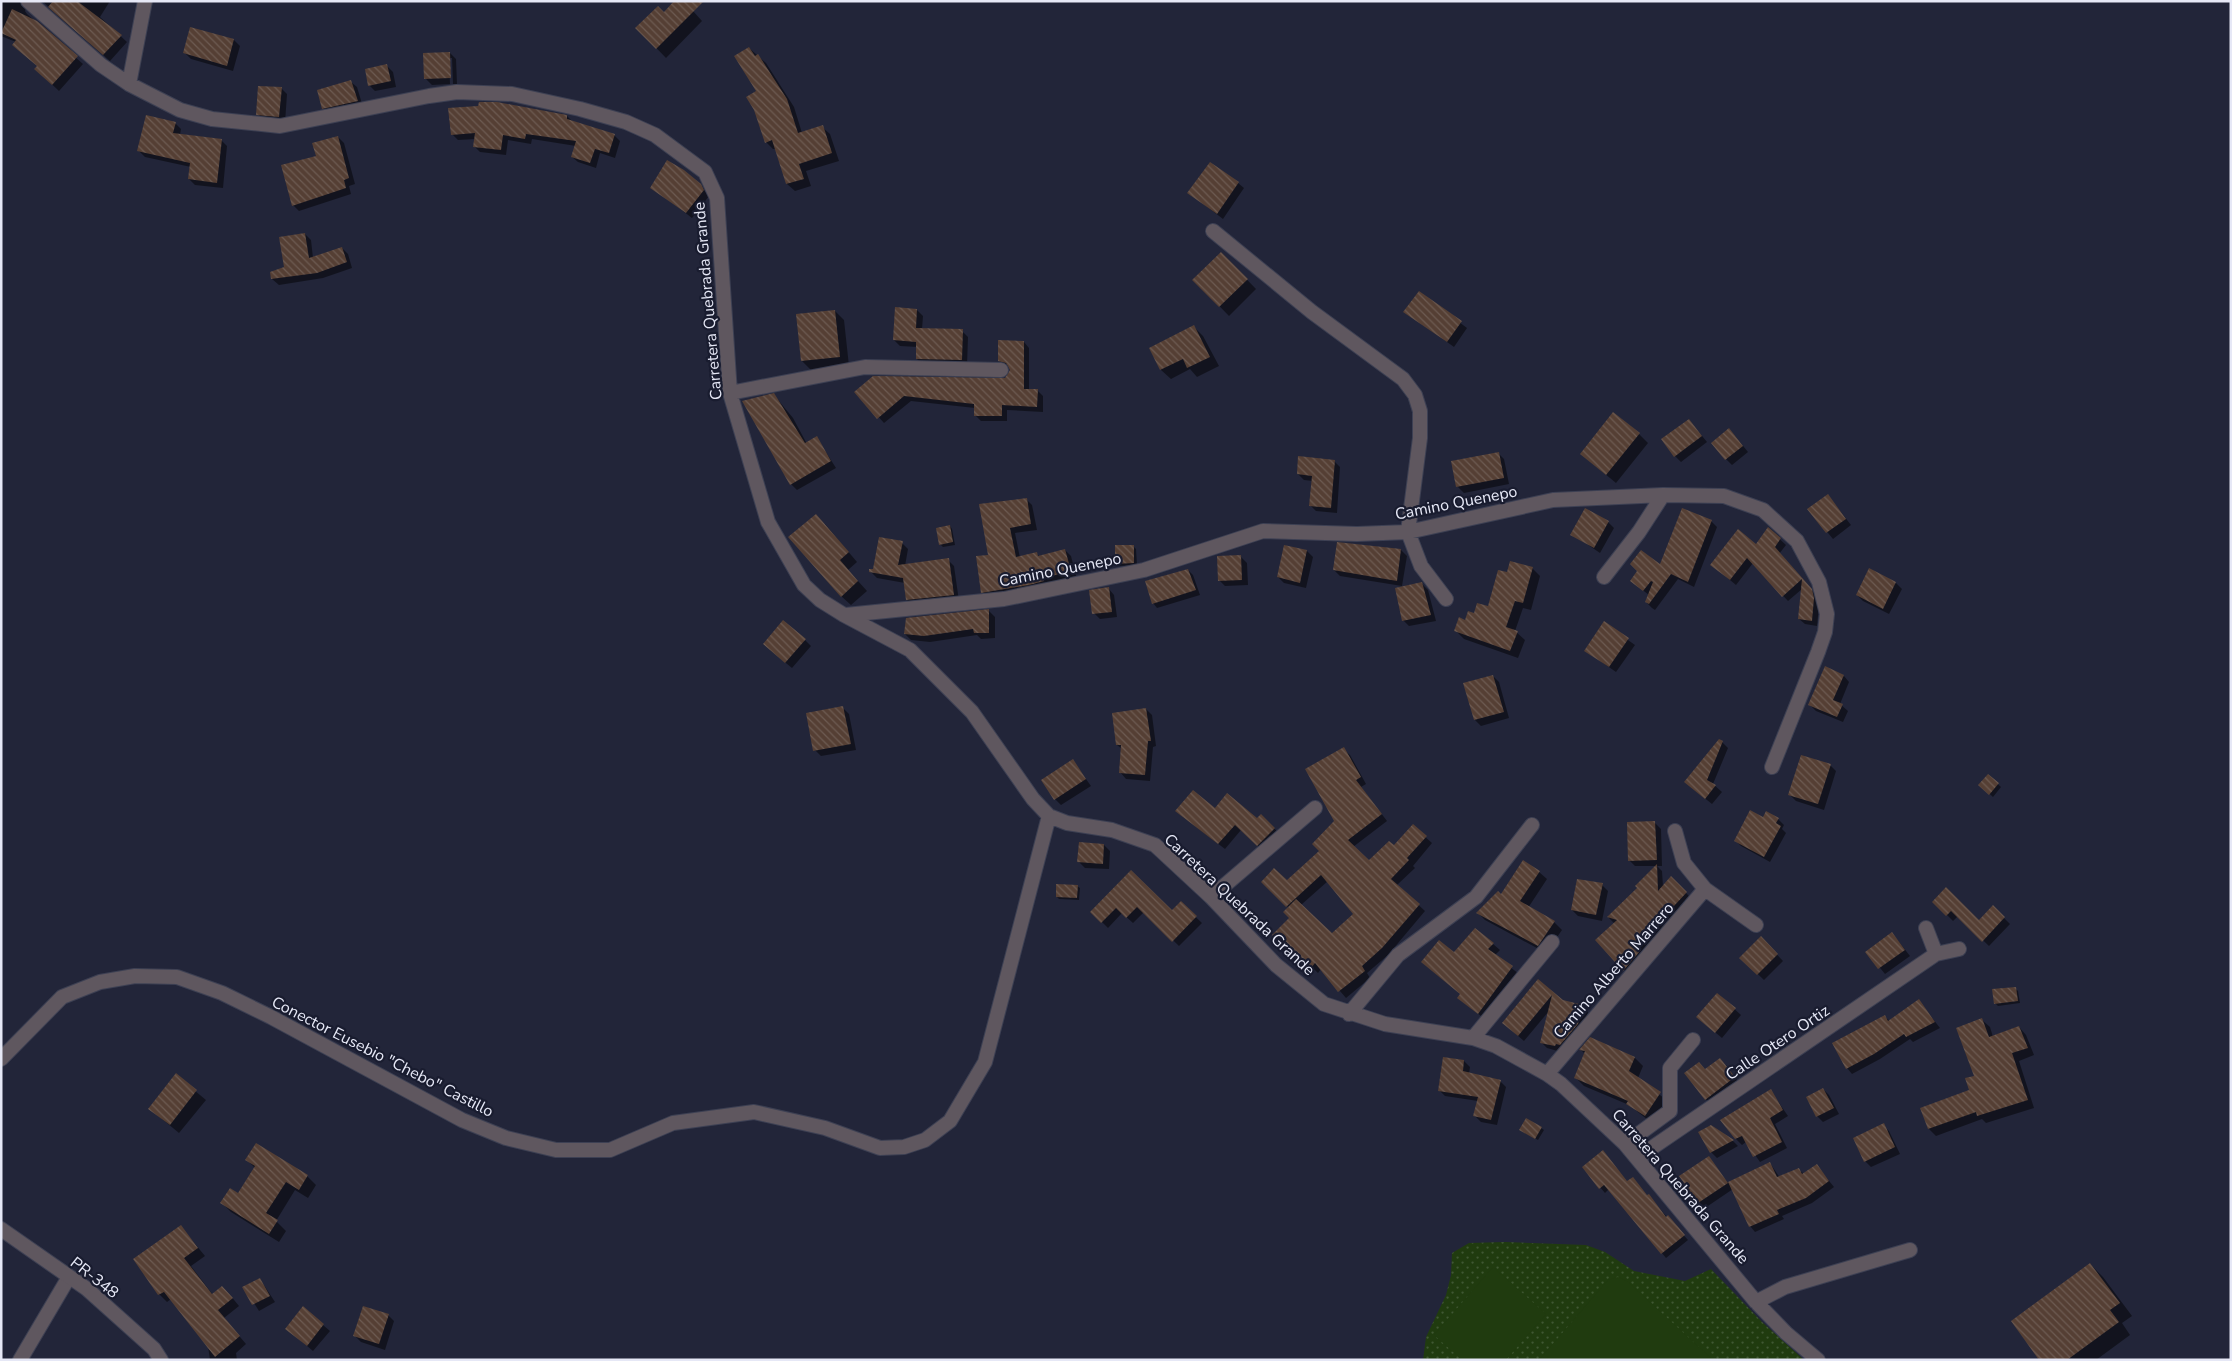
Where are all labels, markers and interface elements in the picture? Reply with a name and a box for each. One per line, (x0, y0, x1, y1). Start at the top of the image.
street label: Carretera Quebrada Grande (688, 201, 728, 401)
street label: Camino Quenepo (1393, 480, 1519, 526)
street label: Camino Quenepo (997, 547, 1123, 593)
street label: Carretera Quebrada Grande (1159, 829, 1320, 981)
street label: Camino Alberto Marrero (1548, 898, 1679, 1044)
street label: Conector Eusebio "Chebo" Castillo (268, 991, 497, 1123)
street label: Calle Otero Ortiz (1721, 1000, 1834, 1086)
street label: Carretera Quebrada Grande (1607, 1104, 1754, 1269)
street label: PR-348 (65, 1252, 123, 1304)

